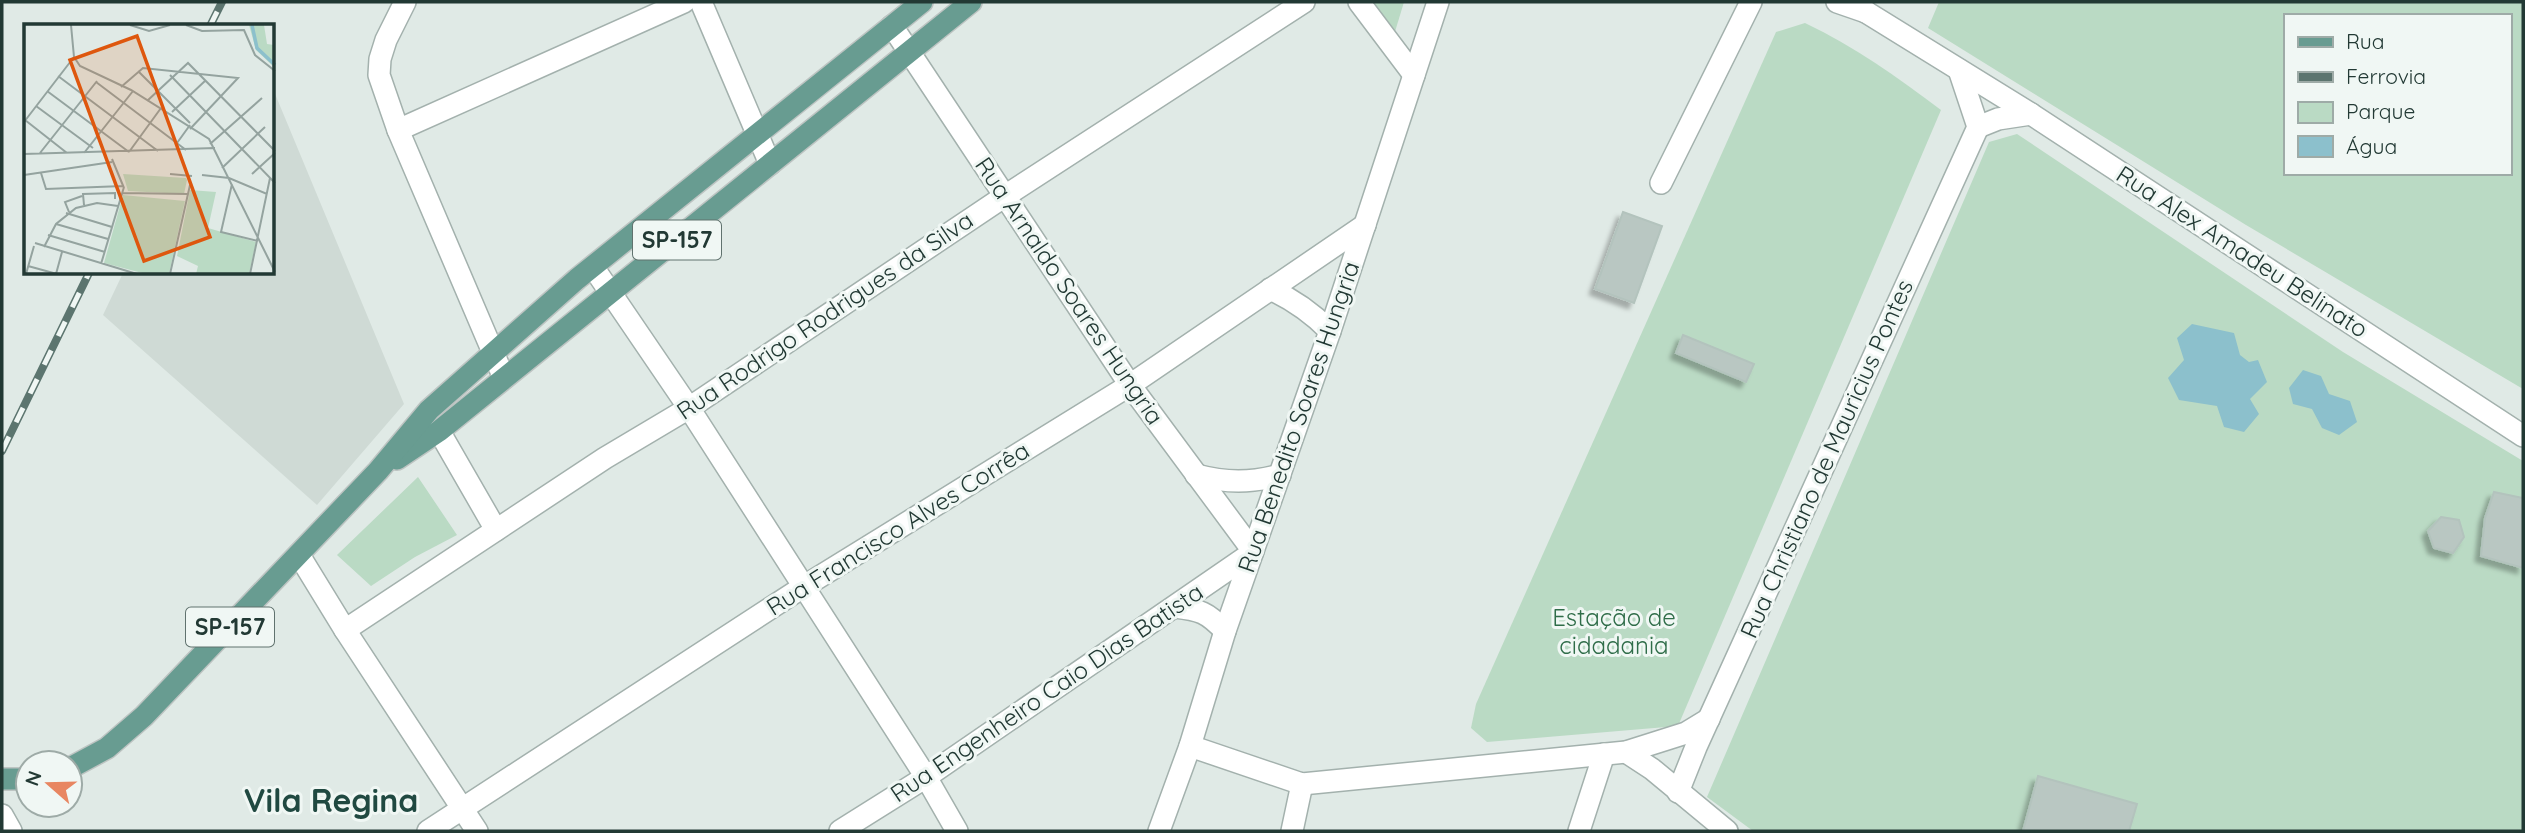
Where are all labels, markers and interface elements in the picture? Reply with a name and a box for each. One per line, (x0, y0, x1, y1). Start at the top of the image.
legend (2284, 14, 2511, 175)
inset map (24, 24, 275, 275)
text: Rua (2346, 28, 2385, 54)
text: Ferrovia (2346, 63, 2426, 89)
text: Parque (2346, 98, 2415, 124)
text: Água (2346, 133, 2397, 159)
street label: Rua Arnaldo Soares Hungria (969, 151, 1171, 430)
street label: Rua Alex Amadeu Belinato (2111, 159, 2374, 344)
street label: Rua Rodrigo Rodrigues da Silva (671, 205, 978, 426)
road number: SP-157 (633, 220, 721, 260)
street label: Rua Benedito Soares Hungria (1231, 257, 1366, 576)
street label: Rua Christiano de Mauricius Pontes (1733, 275, 1919, 643)
street label: Rua Francisco Alves Corrêa (760, 435, 1034, 622)
street label: Rua Engenheiro Caio Dias Batista (884, 576, 1208, 808)
park label: Estação de cidadania (1552, 602, 1676, 660)
road number: SP-157 (186, 608, 274, 646)
north arrow (14, 749, 84, 819)
text: N (19, 768, 47, 789)
district label: Vila Regina (244, 780, 418, 820)

